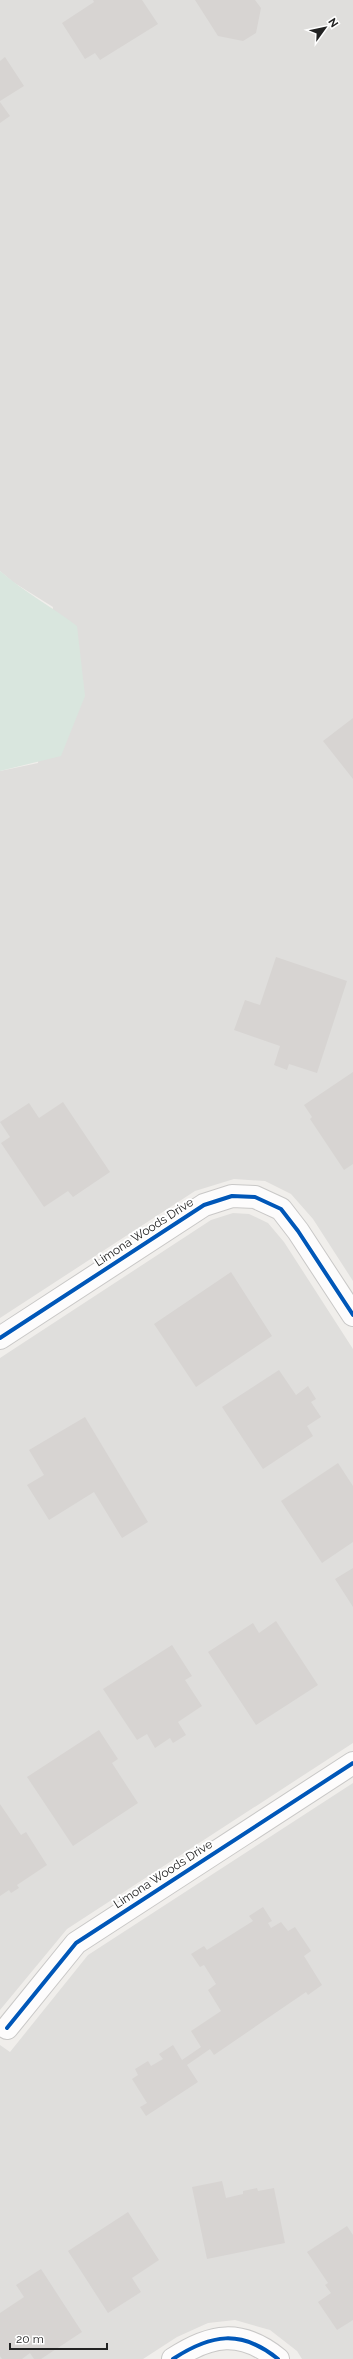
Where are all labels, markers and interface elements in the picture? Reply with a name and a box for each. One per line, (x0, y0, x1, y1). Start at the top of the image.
north arrow (305, 8, 345, 48)
text: N (325, 16, 341, 30)
street label: Limona Woods Drive (92, 1195, 196, 1269)
street label: Limona Woods Drive (111, 1837, 215, 1911)
scale bar (10, 2325, 107, 2351)
text: 20 m (16, 2332, 44, 2346)

